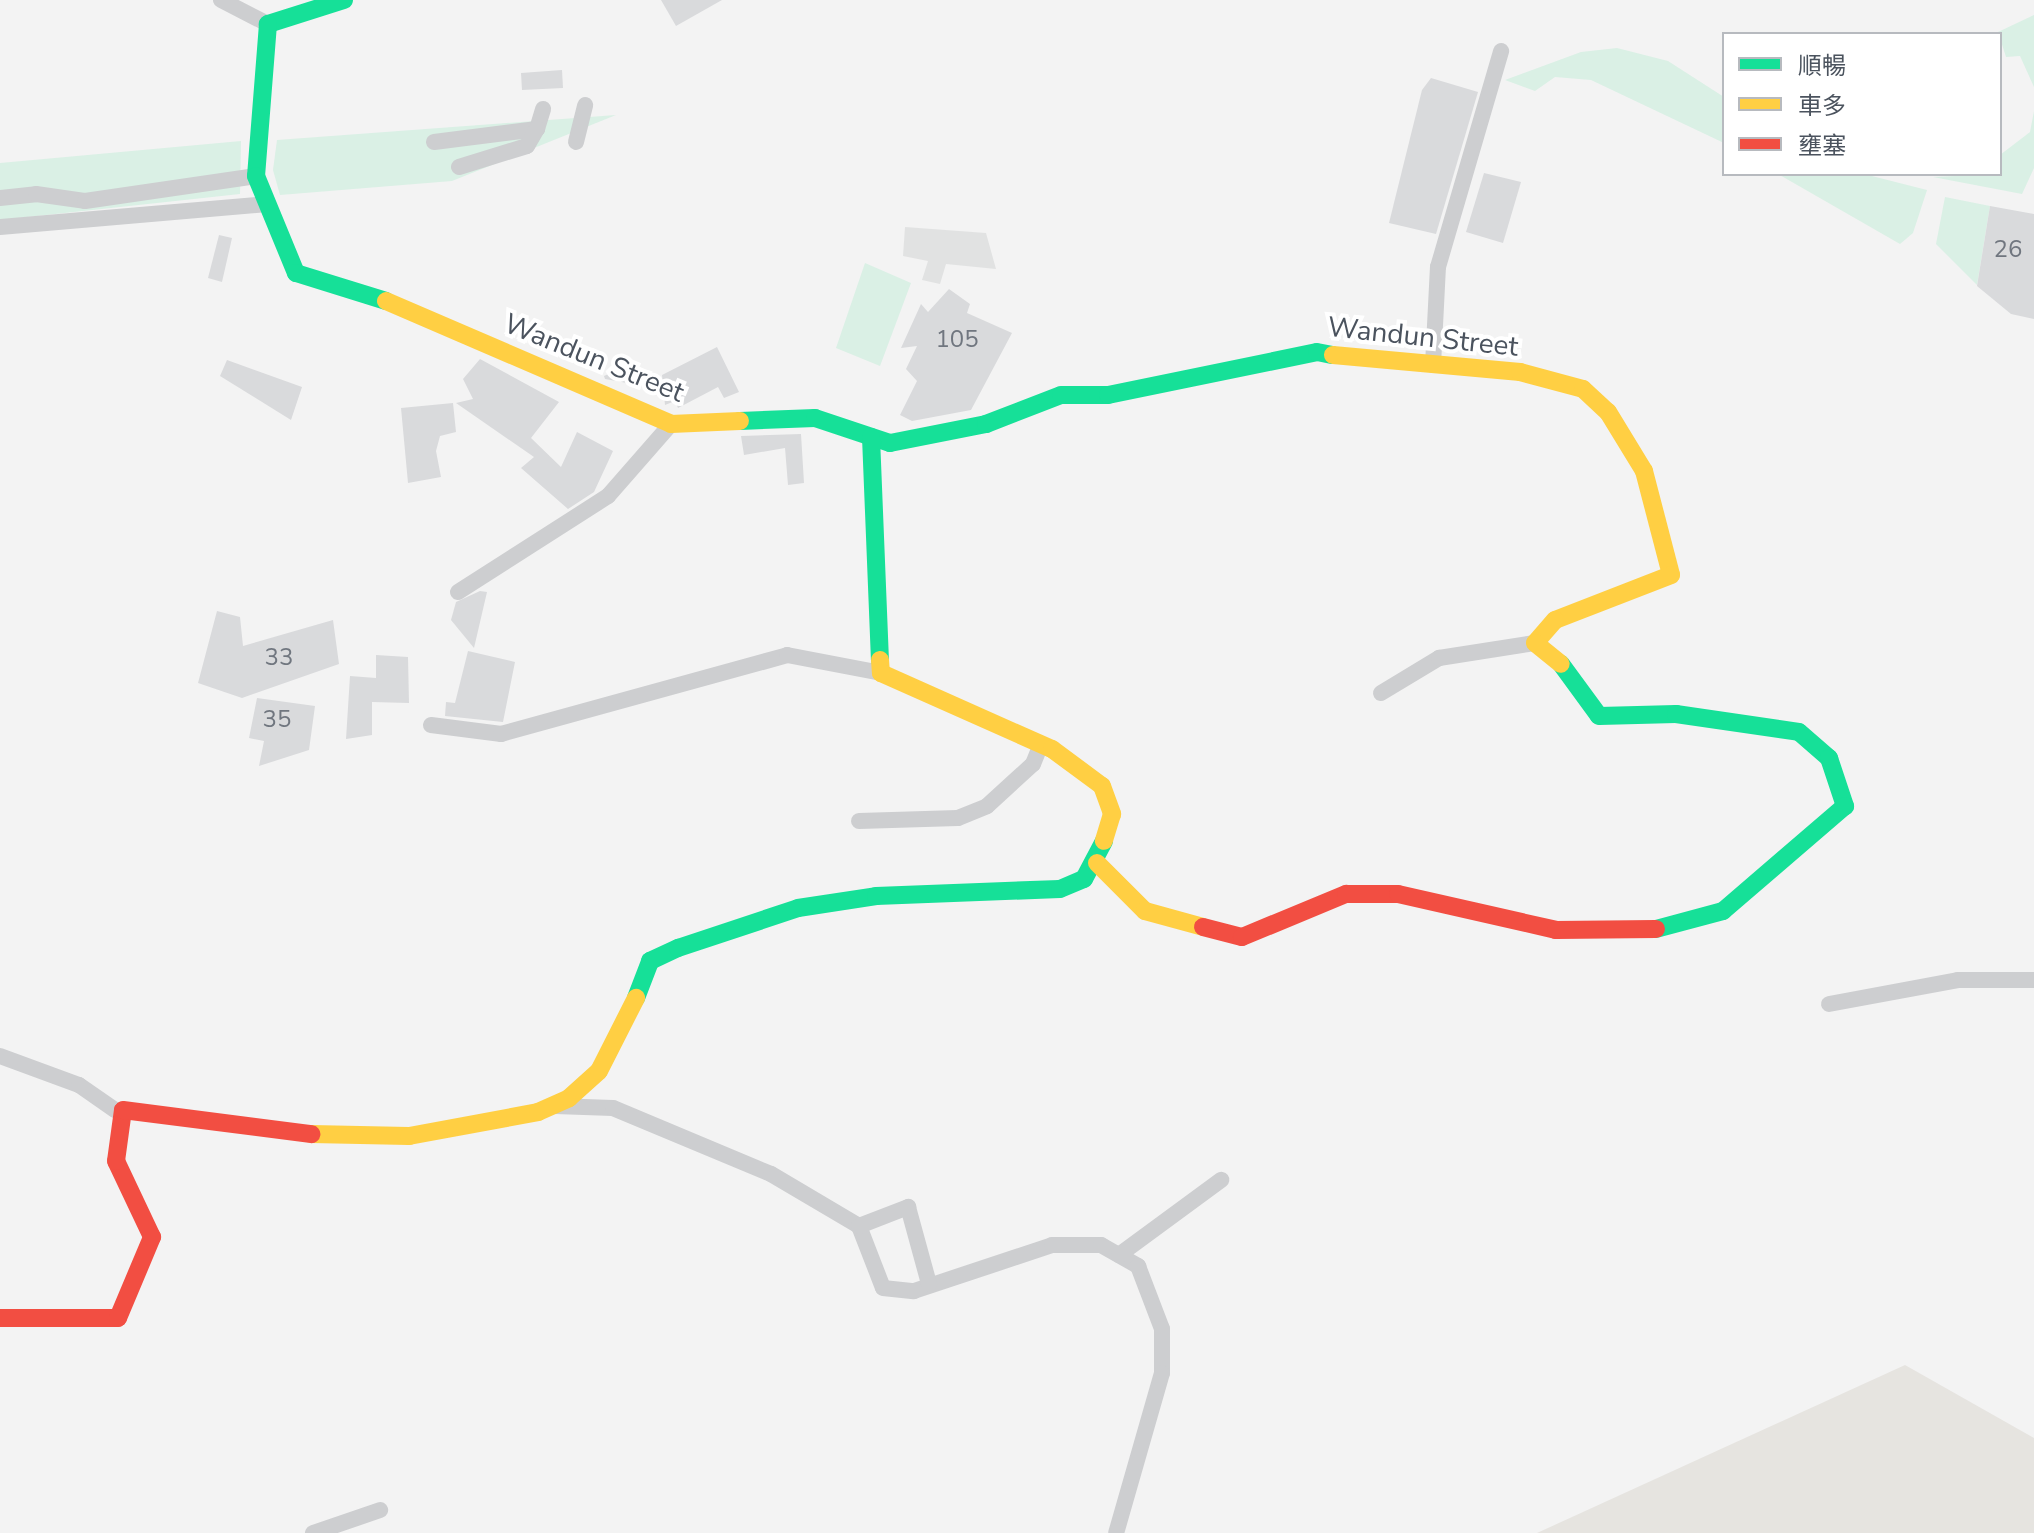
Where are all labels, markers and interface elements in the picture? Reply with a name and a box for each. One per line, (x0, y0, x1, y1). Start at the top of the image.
legend (1722, 32, 2002, 176)
text: 順暢 (1798, 50, 1846, 82)
text: 車多 (1798, 90, 1846, 122)
text: 壅塞 (1798, 130, 1846, 162)
house number: 26 (1994, 236, 2022, 264)
street label: Wandun Street (499, 307, 689, 409)
street label: Wandun Street (1326, 310, 1520, 364)
house number: 105 (935, 326, 979, 354)
house number: 33 (265, 644, 293, 672)
house number: 35 (263, 706, 291, 734)

